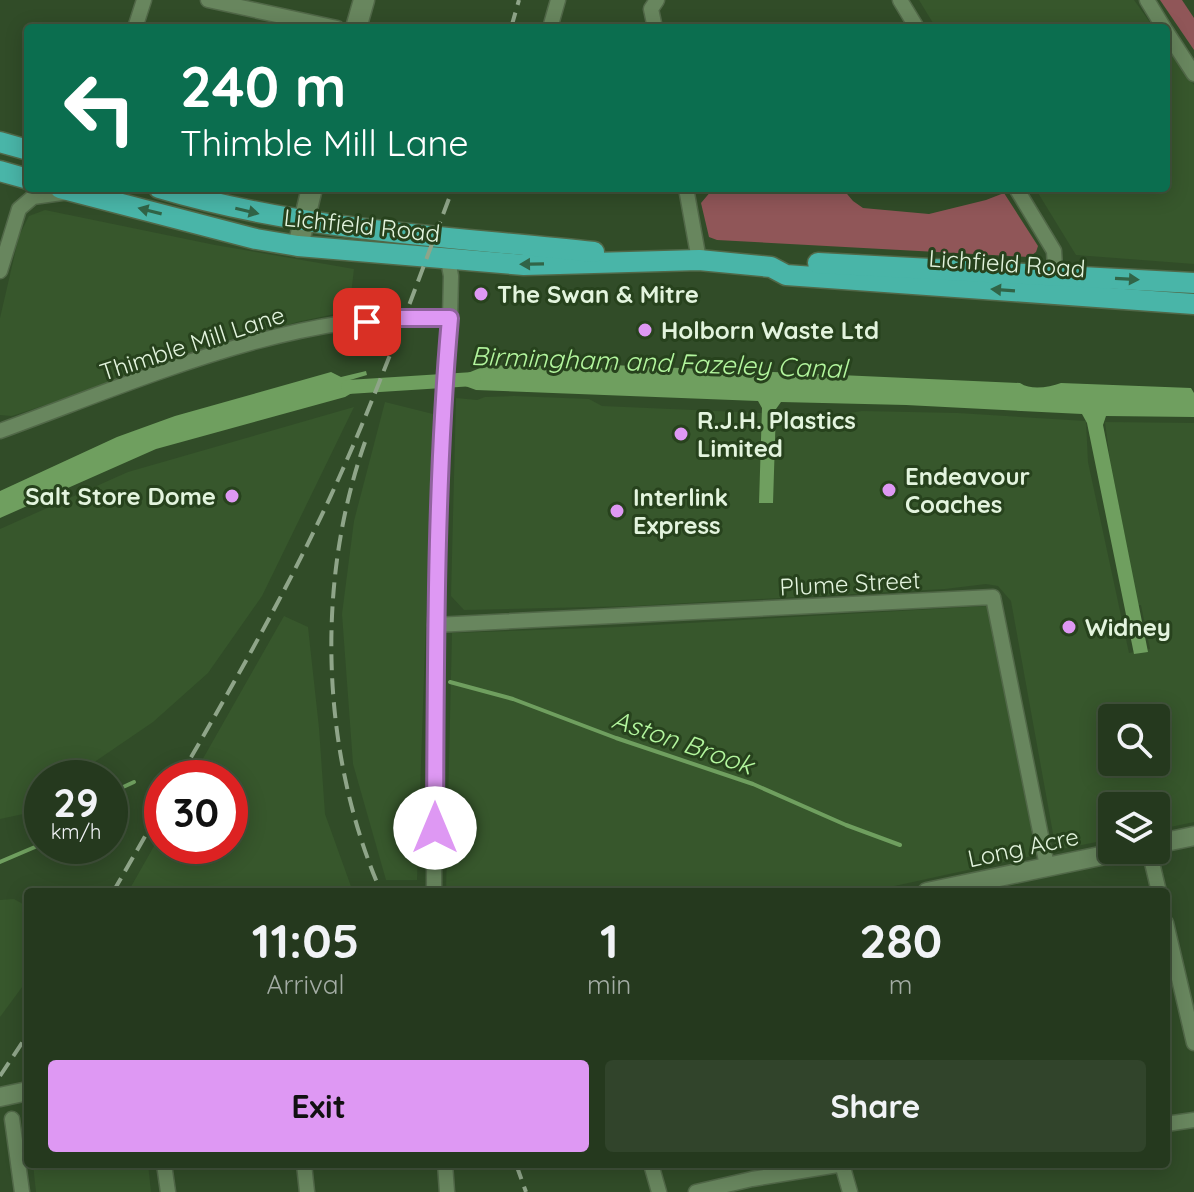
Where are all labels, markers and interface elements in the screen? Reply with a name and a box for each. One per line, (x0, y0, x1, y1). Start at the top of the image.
text: 240 m (180, 51, 347, 121)
icon: left (48, 56, 152, 160)
text: Thimble Mill Lane (180, 120, 469, 165)
street label: Lichfield Road (282, 202, 442, 248)
one-way arrow (137, 205, 162, 217)
one-way arrow (235, 205, 260, 218)
street label: Lichfield Road (928, 243, 1086, 283)
one-way arrow (519, 258, 544, 270)
one-way arrow (1115, 273, 1140, 286)
place label: The Swan & Mitre (497, 279, 699, 309)
one-way arrow (990, 283, 1015, 296)
marker: The Swan & Mitre (472, 285, 490, 303)
pin (333, 288, 401, 356)
street label: Thimble Mill Lane (96, 299, 288, 387)
icon: arrive (345, 300, 389, 344)
place label: Holborn Waste Ltd (661, 315, 879, 345)
marker: Holborn Waste Ltd (636, 321, 654, 339)
water label: Birmingham and Fazeley Canal (470, 339, 851, 385)
place label: R.J.H. Plastics Limited (697, 405, 856, 463)
marker: R.J.H. Plastics Limited (672, 425, 690, 443)
place label: Endeavour Coaches (905, 461, 1030, 519)
place label: Salt Store Dome (25, 481, 216, 511)
marker: Endeavour Coaches (880, 481, 898, 499)
place label: Interlink Express (633, 482, 728, 540)
marker: Salt Store Dome (223, 487, 241, 505)
marker: Interlink Express (608, 502, 626, 520)
street label: Plume Street (779, 564, 921, 602)
place label: Widney (1085, 612, 1171, 642)
marker: Widney (1060, 618, 1078, 636)
water label: Aston Brook (608, 702, 760, 782)
map controls (1098, 704, 1170, 864)
button: search (1098, 704, 1170, 776)
speed limit sign: 30 (144, 760, 248, 864)
text: 29 (53, 777, 99, 827)
position arrow (393, 786, 477, 870)
button: layers (1098, 792, 1170, 864)
text: km/h (51, 819, 101, 844)
street label: Long Acre (965, 821, 1081, 873)
text: 11:05 (252, 910, 359, 970)
text: 1 (600, 910, 619, 970)
text: 280 (859, 910, 942, 970)
text: Arrival (267, 968, 344, 1001)
text: min (587, 968, 631, 1001)
text: m (889, 968, 913, 1001)
button: Exit (48, 1060, 589, 1152)
button: Share (605, 1060, 1146, 1152)

